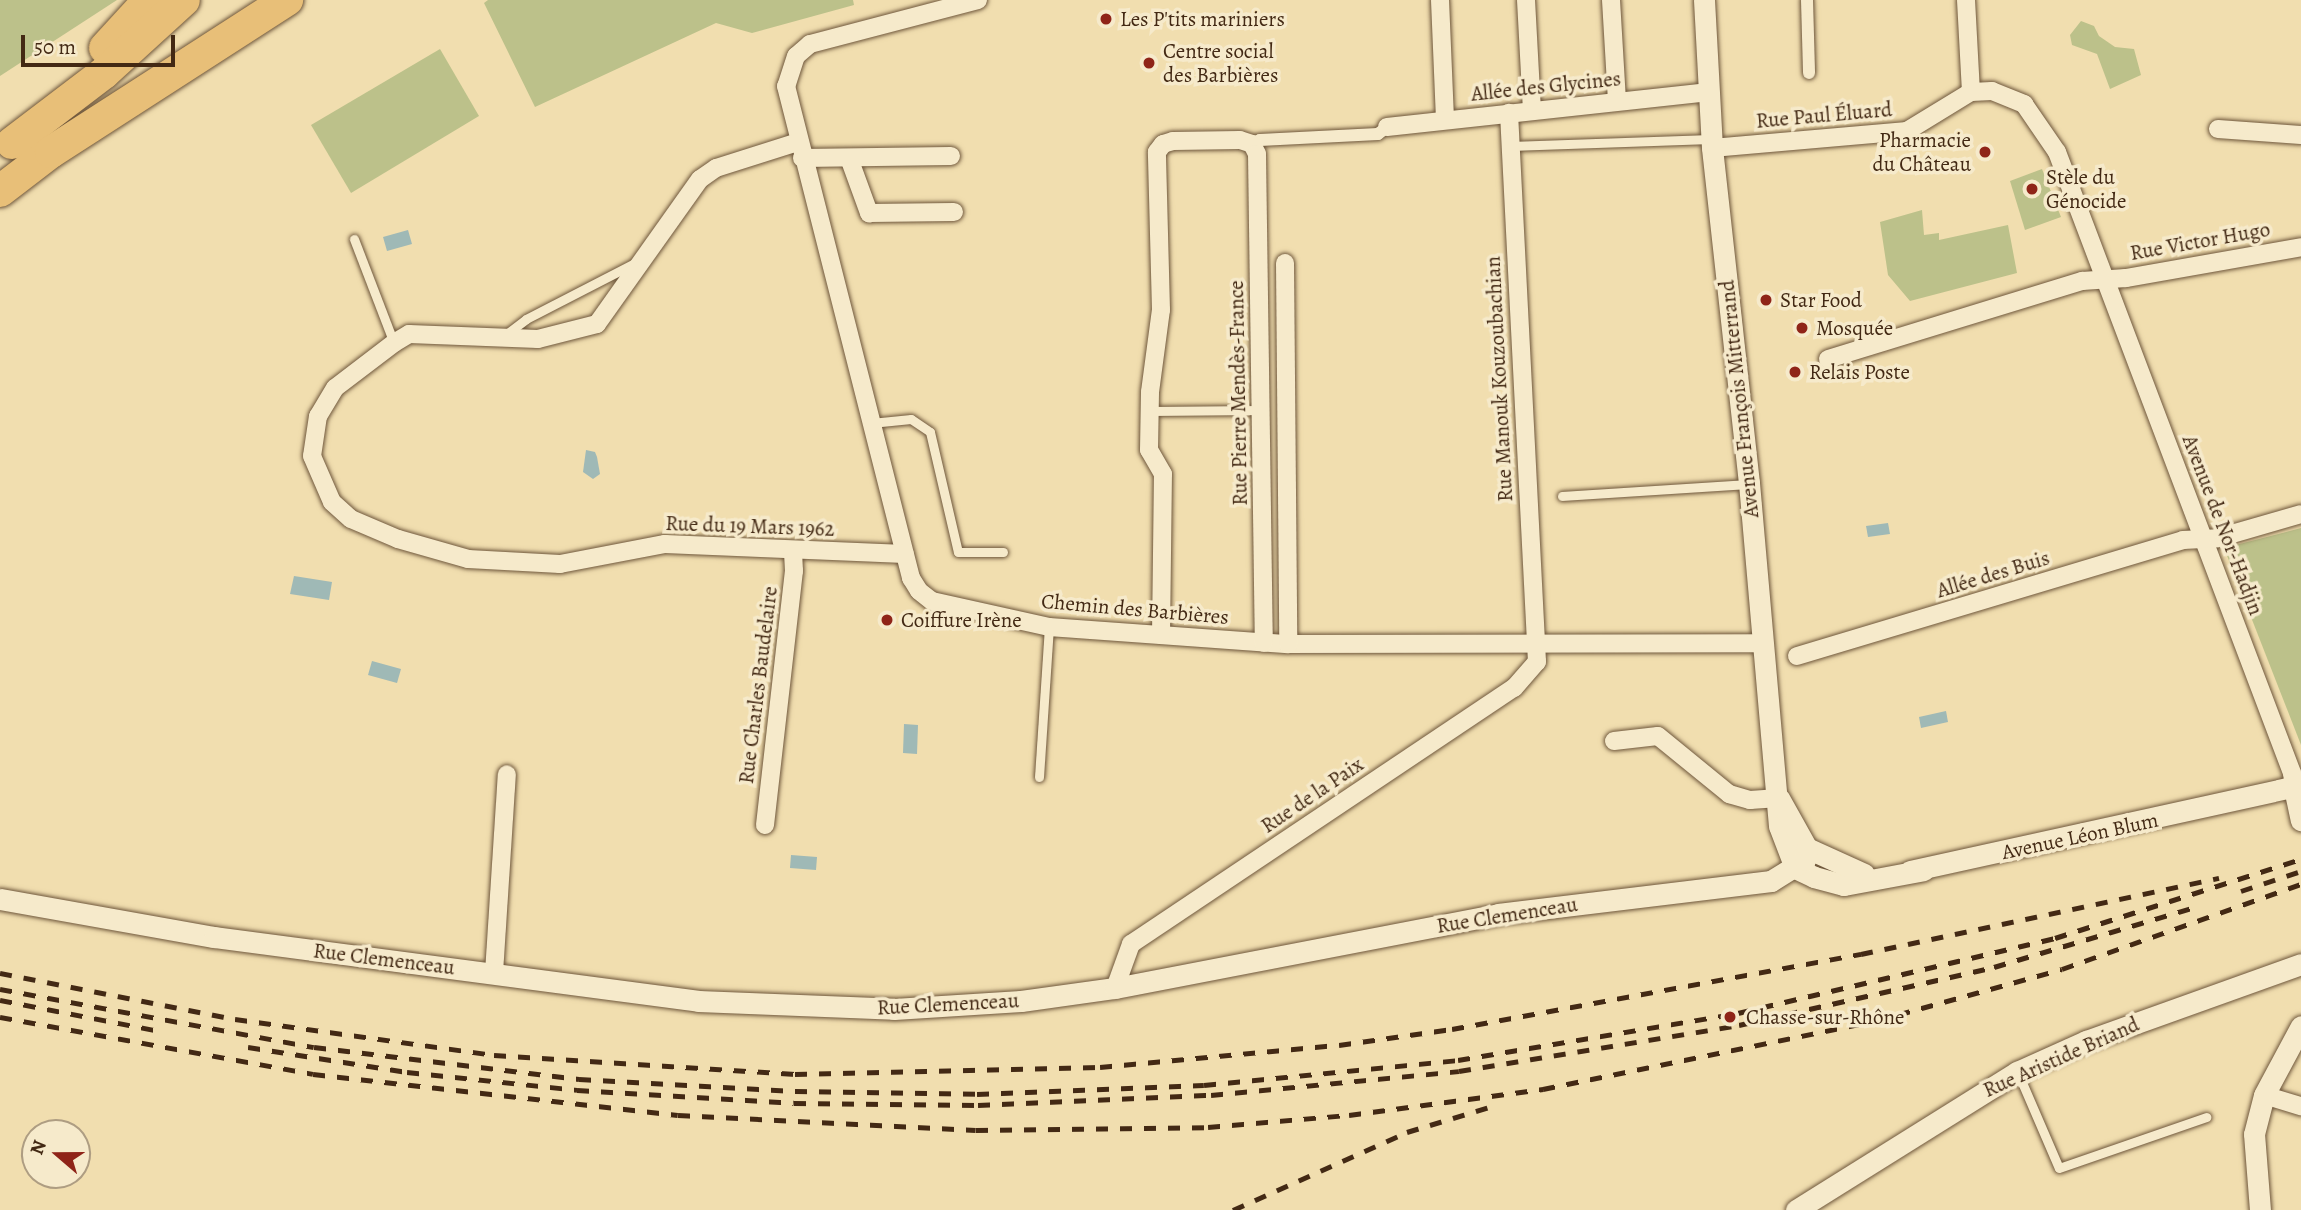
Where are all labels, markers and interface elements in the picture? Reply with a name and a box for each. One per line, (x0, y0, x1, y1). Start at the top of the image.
place label: Les P'tits mariniers (1120, 6, 1285, 32)
marker: Les P'tits mariniers (1098, 11, 1114, 27)
scale bar (24, 21, 178, 65)
text: 50 m (34, 33, 76, 61)
place label: Centre social des Barbières (1163, 38, 1278, 88)
marker: Centre social des Barbières (1141, 55, 1157, 71)
street label: Allée des Glycines (1470, 66, 1622, 106)
street label: Rue Paul Éluard (1755, 96, 1893, 134)
place label: Pharmacie du Château (1873, 127, 1971, 177)
marker: Pharmacie du Château (1977, 144, 1993, 160)
place label: Stèle du Génocide (2046, 164, 2126, 214)
marker: Stèle du Génocide (2024, 181, 2040, 197)
street label: Rue Victor Hugo (2128, 216, 2272, 266)
street label: Rue Manouk Kouzoubachian (1480, 255, 1518, 503)
street label: Avenue François Mitterrand (1714, 279, 1764, 519)
street label: Rue Pierre Mendès-France (1223, 280, 1253, 506)
place label: Star Food (1780, 287, 1862, 313)
marker: Star Food (1758, 292, 1774, 308)
place label: Mosquée (1816, 315, 1893, 341)
marker: Mosquée (1794, 320, 1810, 336)
place label: Relais Poste (1809, 359, 1910, 385)
marker: Relais Poste (1787, 364, 1803, 380)
street label: Avenue de Nor-Hadjin (2177, 431, 2269, 619)
street label: Rue du 19 Mars 1962 (665, 510, 835, 542)
street label: Allée des Buis (1934, 545, 2052, 603)
street label: Rue Charles Baudelaire (733, 585, 783, 785)
street label: Chemin des Barbières (1040, 588, 1230, 630)
place label: Coiffure Irène (901, 607, 1022, 633)
marker: Coiffure Irène (879, 612, 895, 628)
street label: Rue de la Paix (1256, 752, 1368, 838)
street label: Avenue Léon Blum (1999, 807, 2161, 865)
street label: Rue Clemenceau (1435, 891, 1579, 939)
street label: Rue Clemenceau (312, 938, 456, 980)
street label: Rue Clemenceau (876, 988, 1020, 1020)
place label: Chasse-sur-Rhône (1746, 1004, 1904, 1030)
marker: Chasse-sur-Rhône (1720, 1007, 1740, 1027)
street label: Rue Aristide Briand (1979, 1011, 2143, 1103)
north arrow (21, 1119, 91, 1189)
text: N (24, 1137, 53, 1158)

